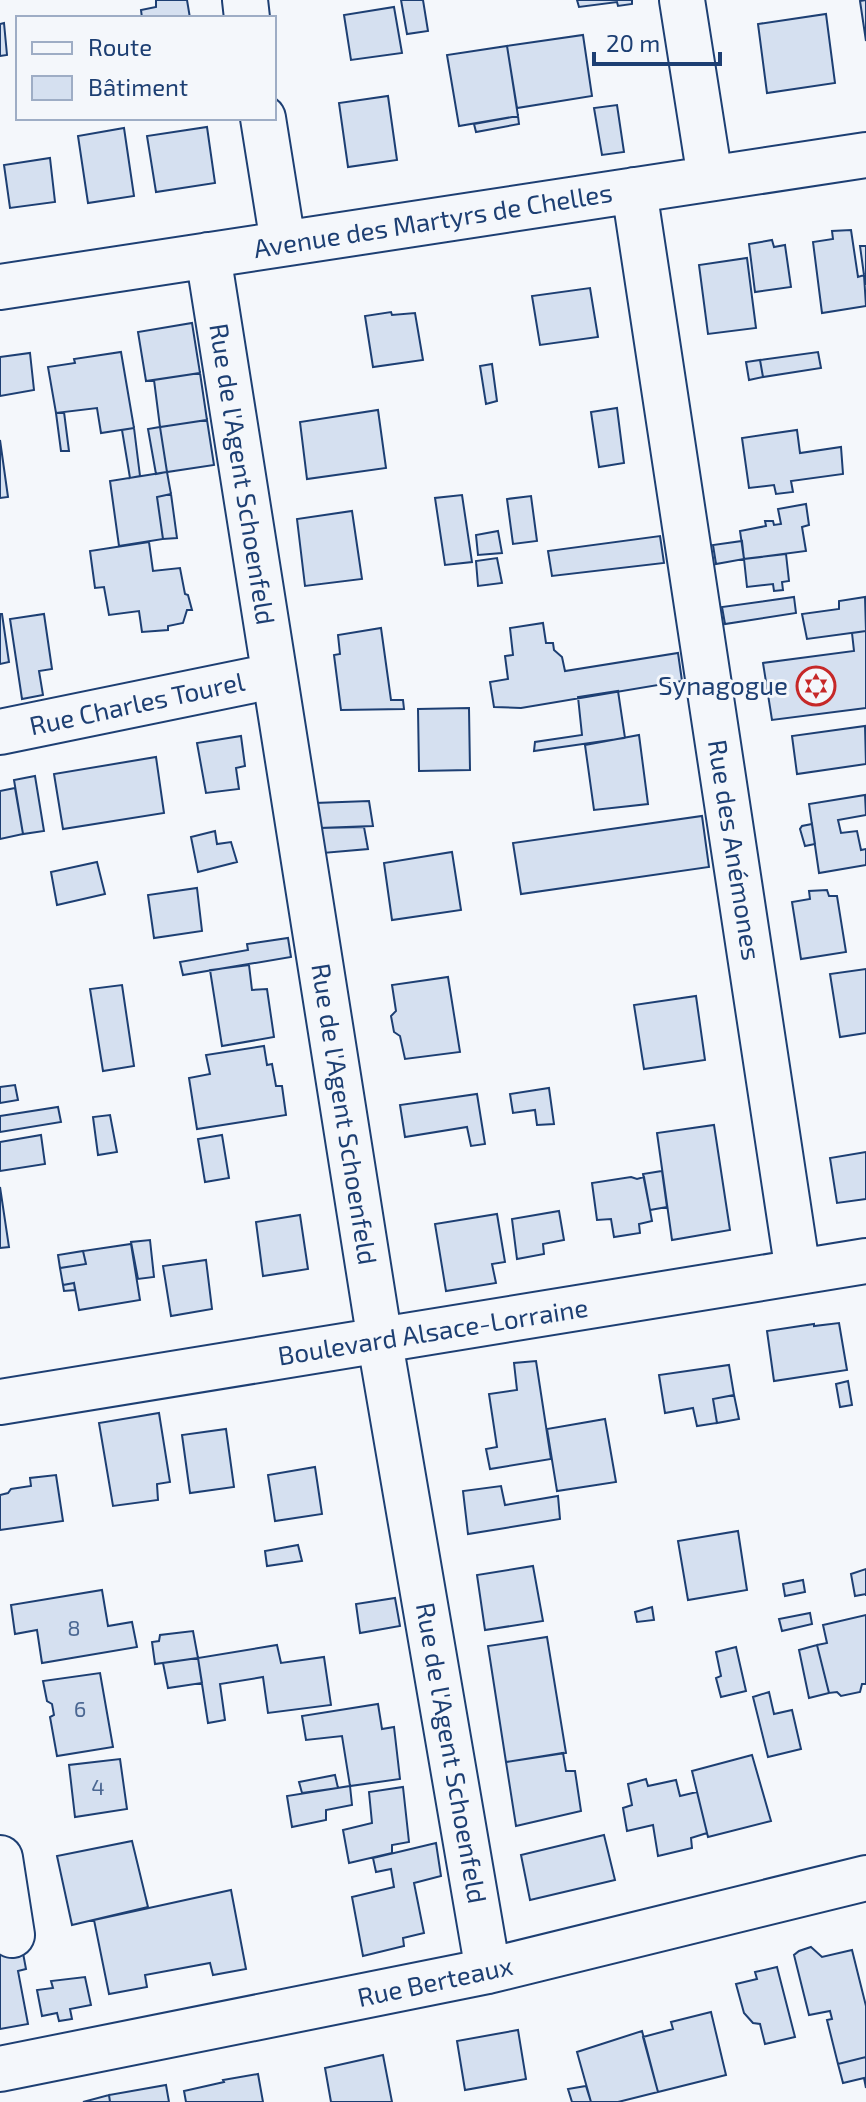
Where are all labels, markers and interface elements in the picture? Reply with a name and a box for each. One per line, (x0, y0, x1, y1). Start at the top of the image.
legend (16, 16, 276, 120)
scale bar (594, 16, 720, 66)
text: 20 m (606, 28, 660, 57)
text: Route (88, 32, 152, 61)
text: Bâtiment (88, 72, 188, 101)
street label: Avenue des Martyrs de Chelles (251, 176, 614, 263)
street label: Rue de l'Agent Schoenfeld (204, 321, 283, 627)
street label: Rue Charles Tourel (26, 665, 247, 740)
synagogue icon: Synagogue (795, 665, 837, 707)
place label: Synagogue (658, 669, 788, 700)
street label: Rue des Anémones (703, 737, 768, 962)
street label: Rue de l'Agent Schoenfeld (306, 961, 385, 1267)
street label: Boulevard Alsace-Lorraine (275, 1291, 590, 1370)
street label: Rue de l'Agent Schoenfeld (411, 1600, 494, 1906)
house number: 8 (67, 1614, 81, 1640)
house number: 6 (74, 1695, 86, 1721)
house number: 4 (91, 1773, 105, 1799)
street label: Rue Berteaux (354, 1949, 515, 2012)

